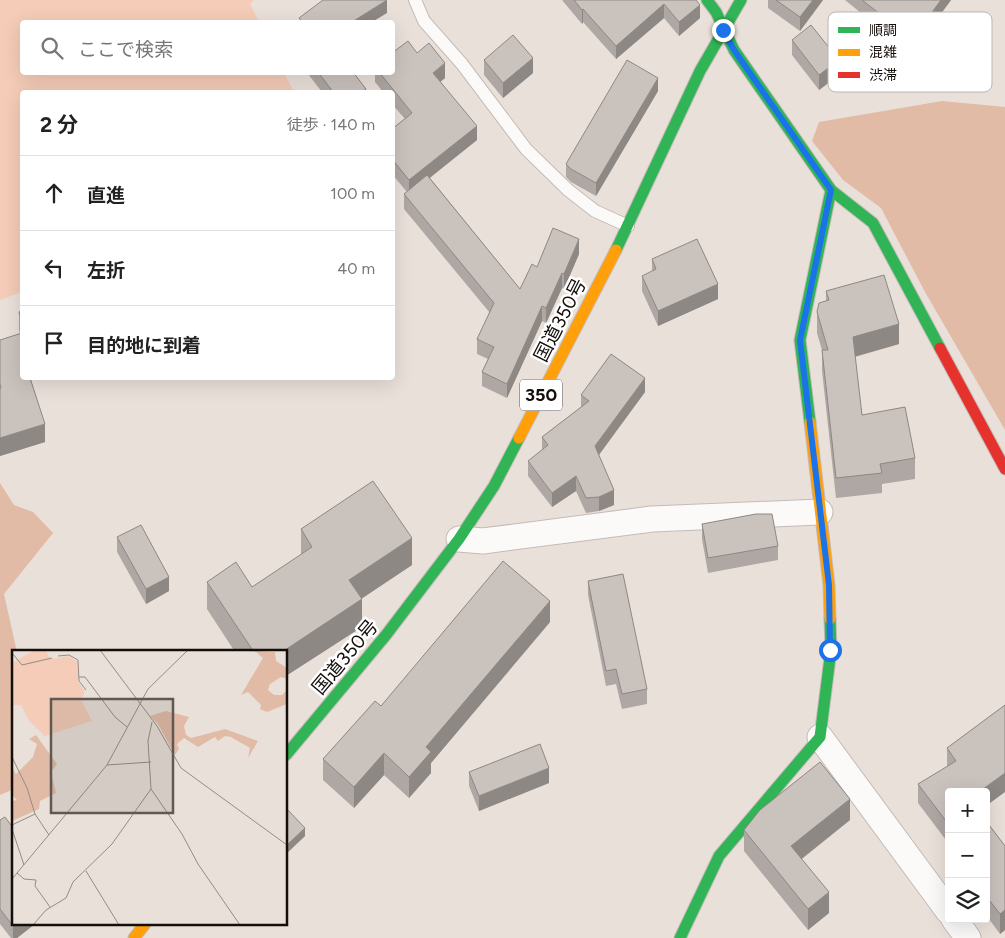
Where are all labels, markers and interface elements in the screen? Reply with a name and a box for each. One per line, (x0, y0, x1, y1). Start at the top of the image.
legend (828, 12, 992, 92)
route end (712, 19, 735, 42)
search box (20, 20, 395, 75)
text: 順調 (869, 22, 897, 39)
icon: search (38, 34, 66, 62)
text: ここで検索 (78, 38, 173, 61)
text: 混雑 (869, 44, 897, 61)
text: 渋滞 (869, 67, 897, 84)
text: 2 分 (40, 112, 78, 137)
text: 徒歩 · 140 m (287, 115, 375, 134)
icon: ahead (40, 179, 68, 207)
text: 直進 (87, 184, 125, 207)
text: 100 m (330, 184, 375, 203)
icon: left (40, 254, 68, 282)
text: 左折 (87, 259, 125, 282)
text: 40 m (337, 259, 375, 278)
street label: 国道350号 (529, 274, 591, 366)
icon: arrive (40, 329, 68, 357)
text: 目的地に到着 (87, 334, 201, 357)
road number: 350 (520, 380, 562, 410)
street label: 国道350号 (307, 615, 383, 699)
route start (819, 639, 842, 662)
inset map (12, 650, 288, 926)
map controls (945, 788, 990, 923)
button: + (945, 788, 990, 833)
button: − (945, 833, 990, 878)
button: layers (945, 878, 990, 923)

